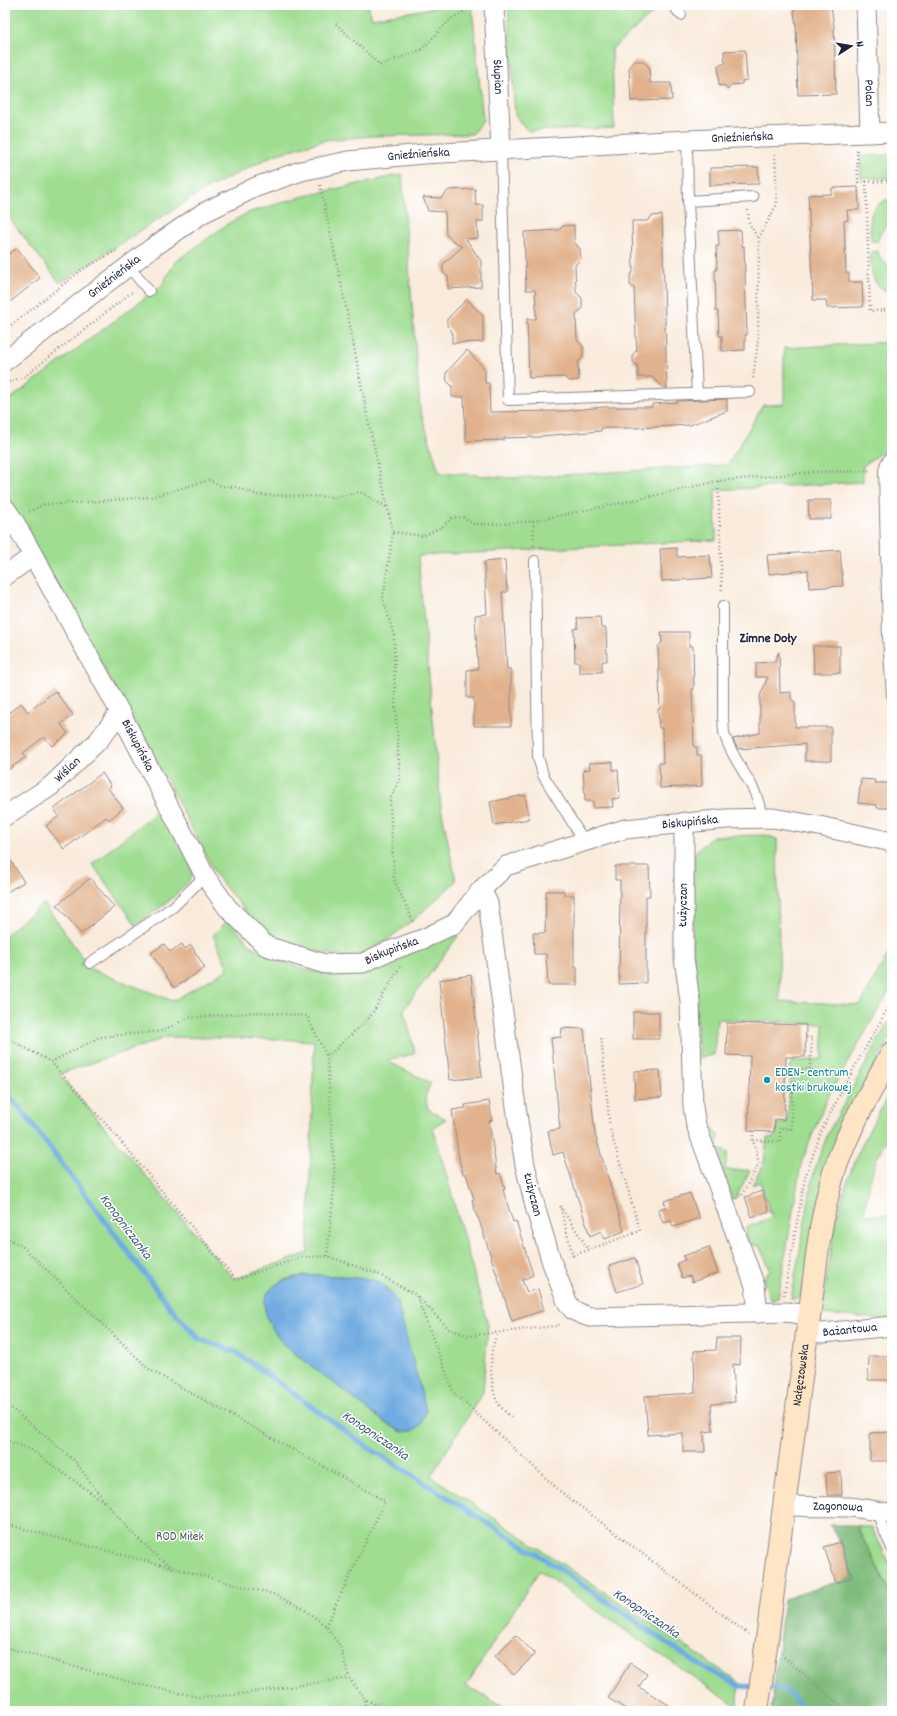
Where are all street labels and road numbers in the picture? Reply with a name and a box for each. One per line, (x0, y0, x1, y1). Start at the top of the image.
street label: Słupian (487, 59, 508, 95)
street label: Polan (859, 79, 879, 107)
street label: Gnieźnieńska (711, 127, 775, 149)
street label: Gnieźnieńska (387, 143, 451, 167)
street label: Gnieźnieńska (84, 250, 146, 303)
street label: Biskupińska (116, 716, 159, 776)
street label: Wiślan (50, 753, 85, 788)
street label: Biskupińska (661, 810, 720, 835)
street label: Łużyczan (674, 883, 694, 928)
street label: Biskupińska (362, 932, 422, 970)
street label: Łużyczan (518, 1170, 547, 1219)
street label: Bażantowa (822, 1318, 879, 1342)
street label: Nałęczowska (788, 1342, 815, 1407)
street label: Zagonowa (813, 1497, 865, 1518)

